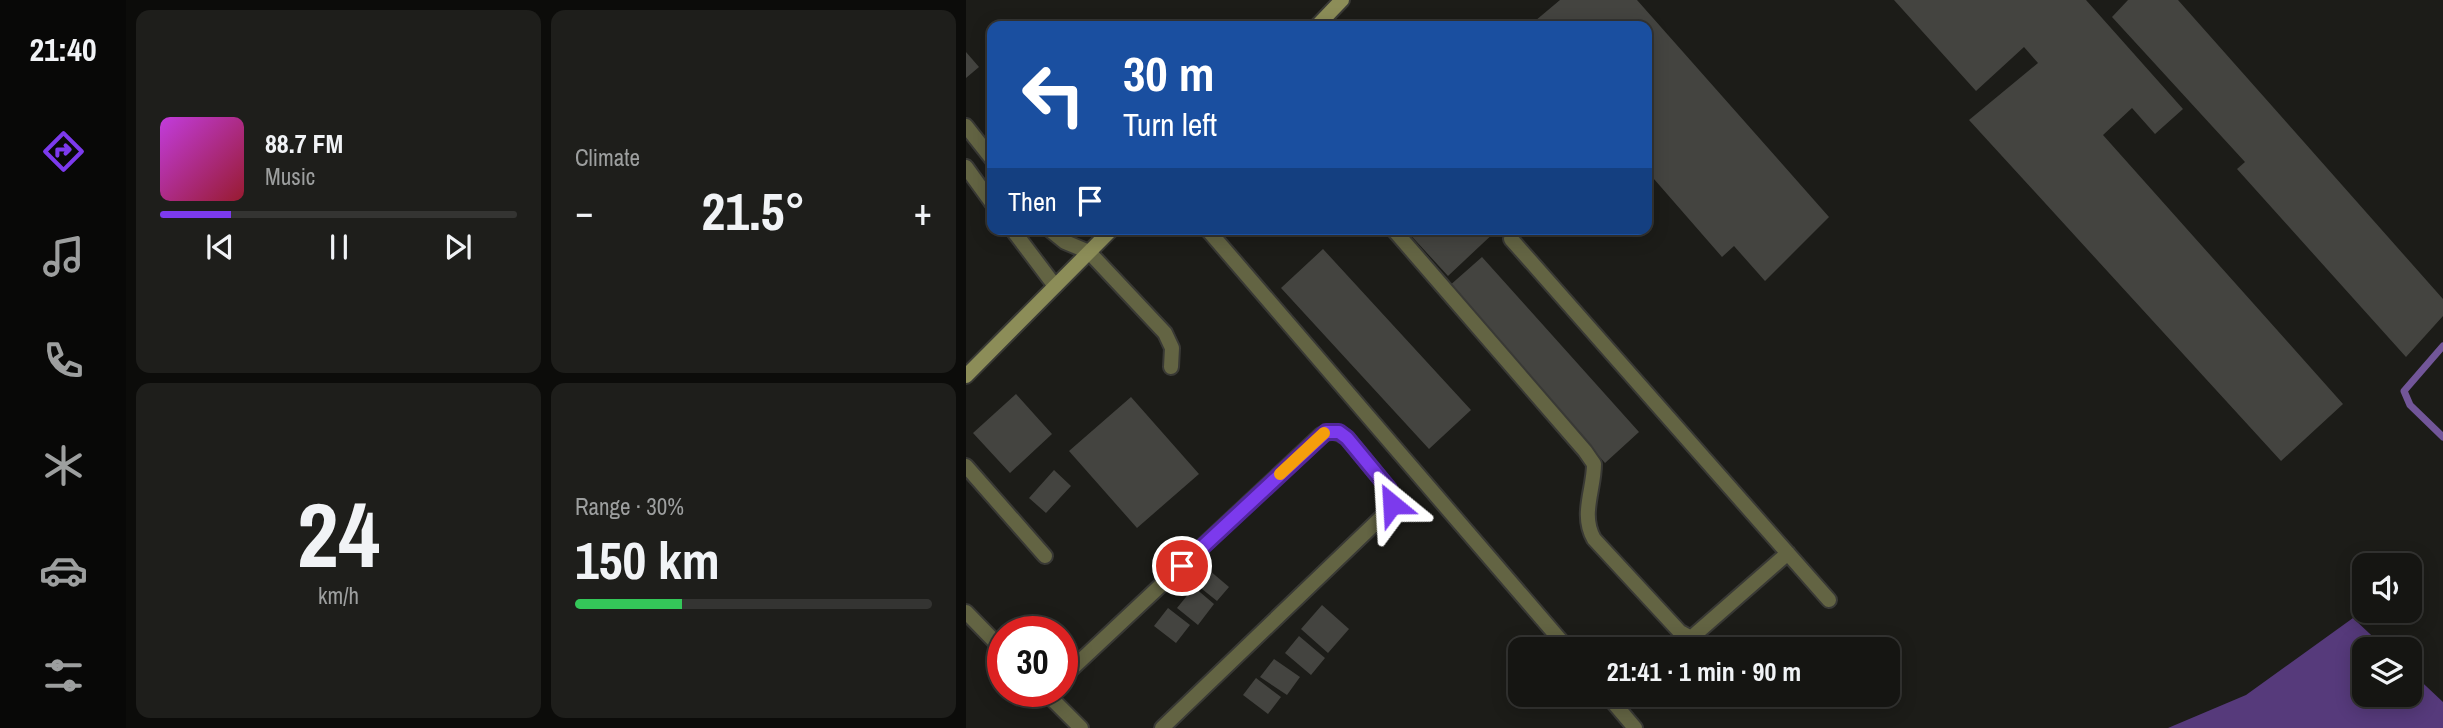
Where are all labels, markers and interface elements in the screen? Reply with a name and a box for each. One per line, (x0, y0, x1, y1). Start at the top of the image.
text: 21:40 (29, 28, 97, 71)
text: 30 m (1123, 40, 1215, 106)
icon: left (1008, 49, 1099, 140)
text: Turn left (1123, 103, 1217, 146)
text: 88.7 FM (265, 126, 343, 161)
icon: directions (39, 127, 88, 176)
text: Climate (575, 142, 640, 173)
text: Music (265, 161, 315, 192)
text: 21.5° (702, 176, 805, 246)
icon: arrive (1071, 182, 1109, 220)
text: Then (1008, 184, 1057, 219)
text: − (575, 186, 593, 237)
text: + (914, 186, 932, 237)
icon: previous (201, 228, 239, 266)
icon: pause (320, 228, 358, 266)
icon: next (439, 228, 477, 266)
icon: music (39, 232, 88, 281)
icon: phone (39, 336, 88, 385)
icon: climate (39, 441, 88, 490)
position arrow (1355, 467, 1429, 541)
text: 24 (297, 473, 380, 595)
text: Range · 30% (575, 491, 684, 522)
text: 150 km (575, 525, 720, 595)
pin (1152, 536, 1212, 596)
icon: car (39, 546, 88, 595)
icon: arrive (1163, 547, 1201, 585)
map controls (2352, 553, 2422, 707)
button: sound (2352, 553, 2422, 623)
text: km/h (318, 580, 359, 611)
speed limit sign: 30 (987, 616, 1078, 707)
button: layers (2352, 637, 2422, 707)
icon: filters (39, 651, 88, 700)
text: 21:41 · 1 min · 90 m (1607, 654, 1801, 689)

